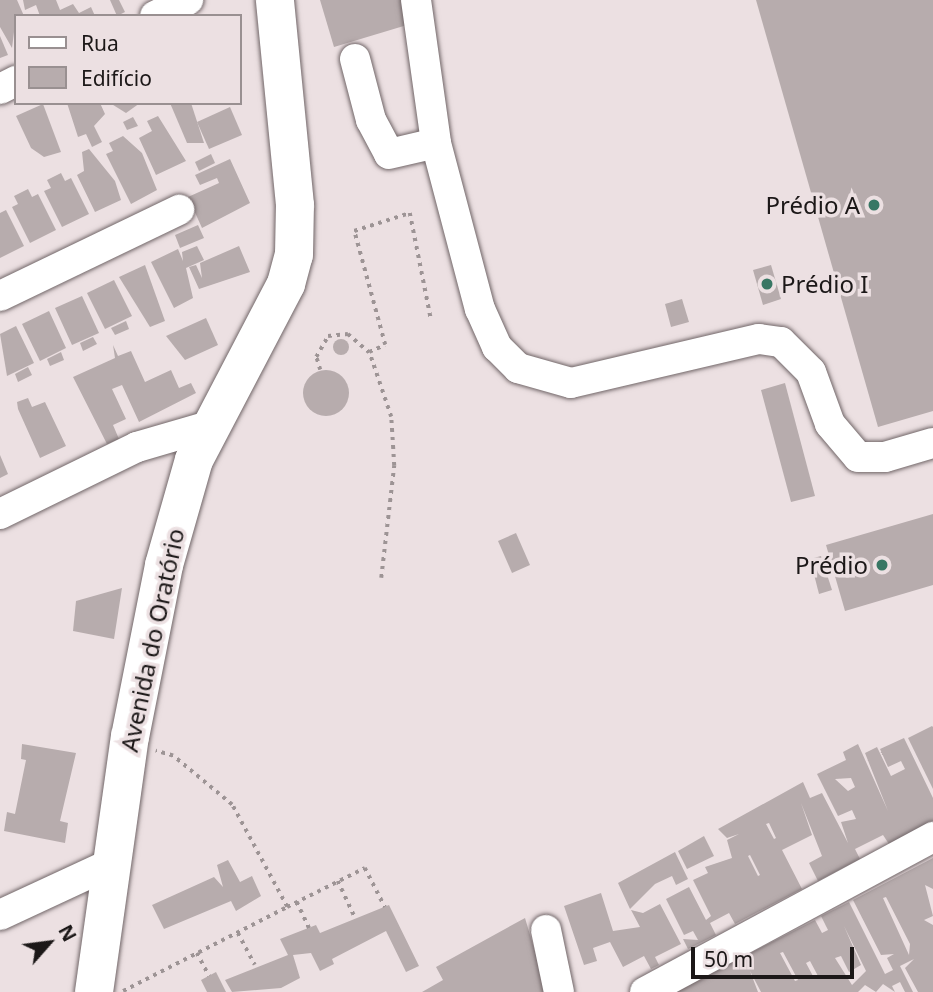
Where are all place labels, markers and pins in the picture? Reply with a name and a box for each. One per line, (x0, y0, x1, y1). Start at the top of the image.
place label: Prédio A (765, 191, 860, 219)
marker: Prédio A (866, 197, 882, 213)
place label: Prédio I (781, 270, 868, 298)
marker: Prédio I (759, 276, 775, 292)
place label: Prédio (795, 551, 868, 579)
marker: Prédio (874, 557, 890, 573)

